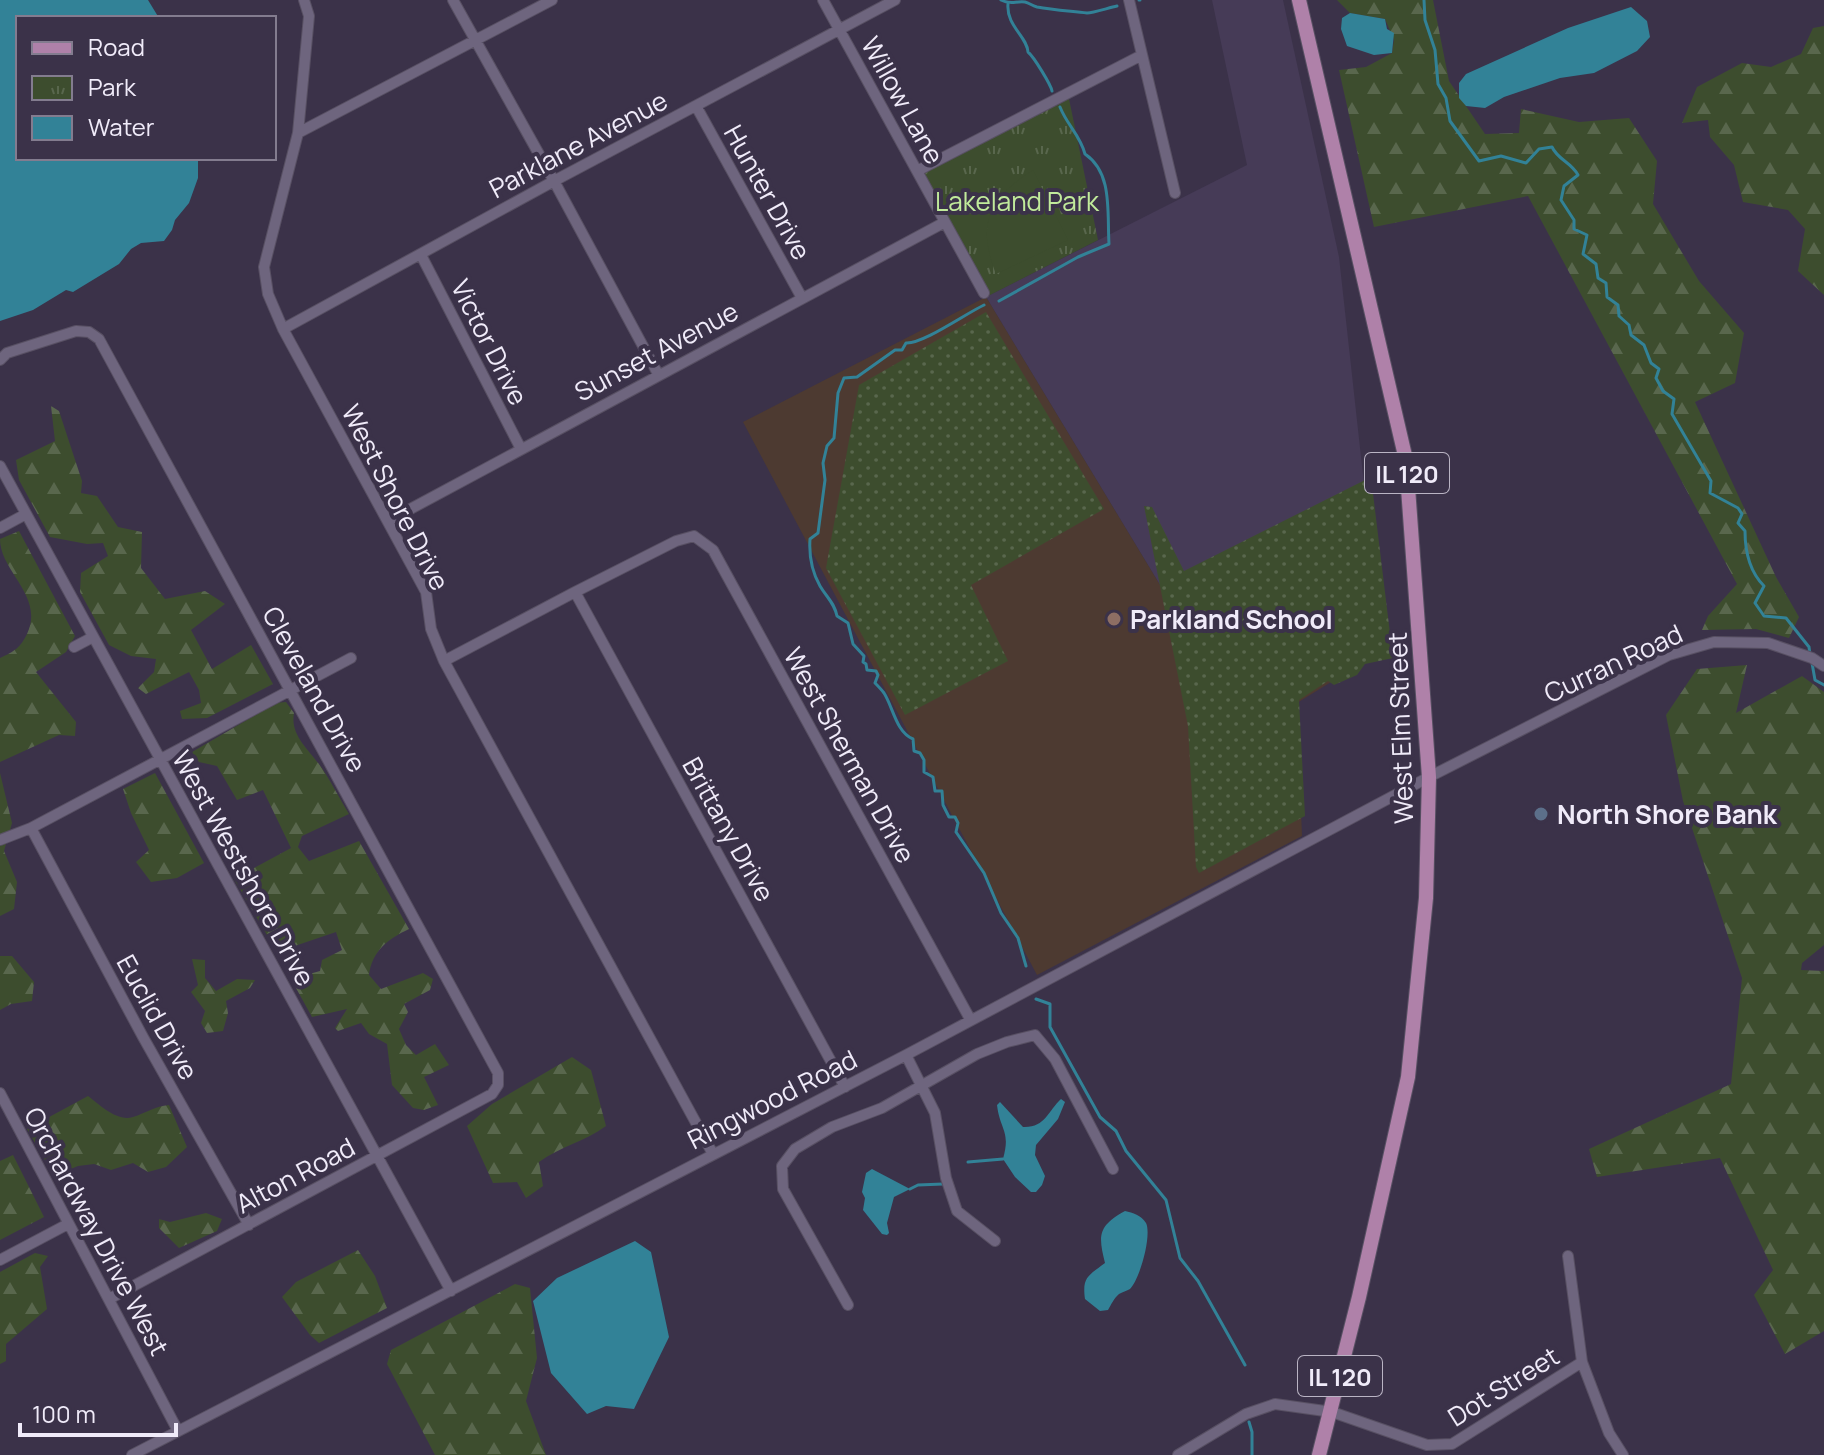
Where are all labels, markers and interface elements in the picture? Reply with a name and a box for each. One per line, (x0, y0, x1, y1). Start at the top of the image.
legend (16, 16, 276, 160)
text: Road (88, 30, 145, 63)
street label: Willow Lane (853, 30, 953, 170)
text: Park (88, 70, 137, 103)
street label: Parklane Avenue (483, 82, 673, 206)
text: Water (88, 110, 155, 143)
street label: Hunter Drive (716, 118, 820, 266)
park label: Lakeland Park (935, 183, 1100, 219)
street label: Victor Drive (443, 273, 537, 411)
street label: Sunset Avenue (568, 293, 744, 409)
street label: West Shore Drive (334, 398, 458, 596)
road number: IL 120 (1365, 453, 1449, 493)
street label: Cleveland Drive (255, 600, 375, 778)
place label: Parkland School (1130, 601, 1333, 637)
marker: Parkland School (1105, 610, 1123, 628)
street label: Curran Road (1538, 615, 1688, 711)
street label: West Elm Street (1379, 632, 1421, 824)
street label: West Sherman Drive (776, 641, 924, 869)
street label: West Westshore Drive (164, 744, 324, 992)
street label: Brittany Drive (675, 750, 783, 908)
place label: North Shore Bank (1557, 796, 1778, 832)
marker: North Shore Bank (1532, 805, 1550, 823)
street label: Euclid Drive (109, 948, 207, 1086)
street label: Ringwood Road (681, 1041, 863, 1157)
street label: Orchardway Drive West (16, 1100, 178, 1362)
street label: Alton Road (229, 1129, 361, 1221)
street label: Dot Street (1441, 1338, 1565, 1434)
road number: IL 120 (1298, 1356, 1382, 1396)
scale bar (20, 1387, 176, 1437)
text: 100 m (32, 1397, 96, 1430)

